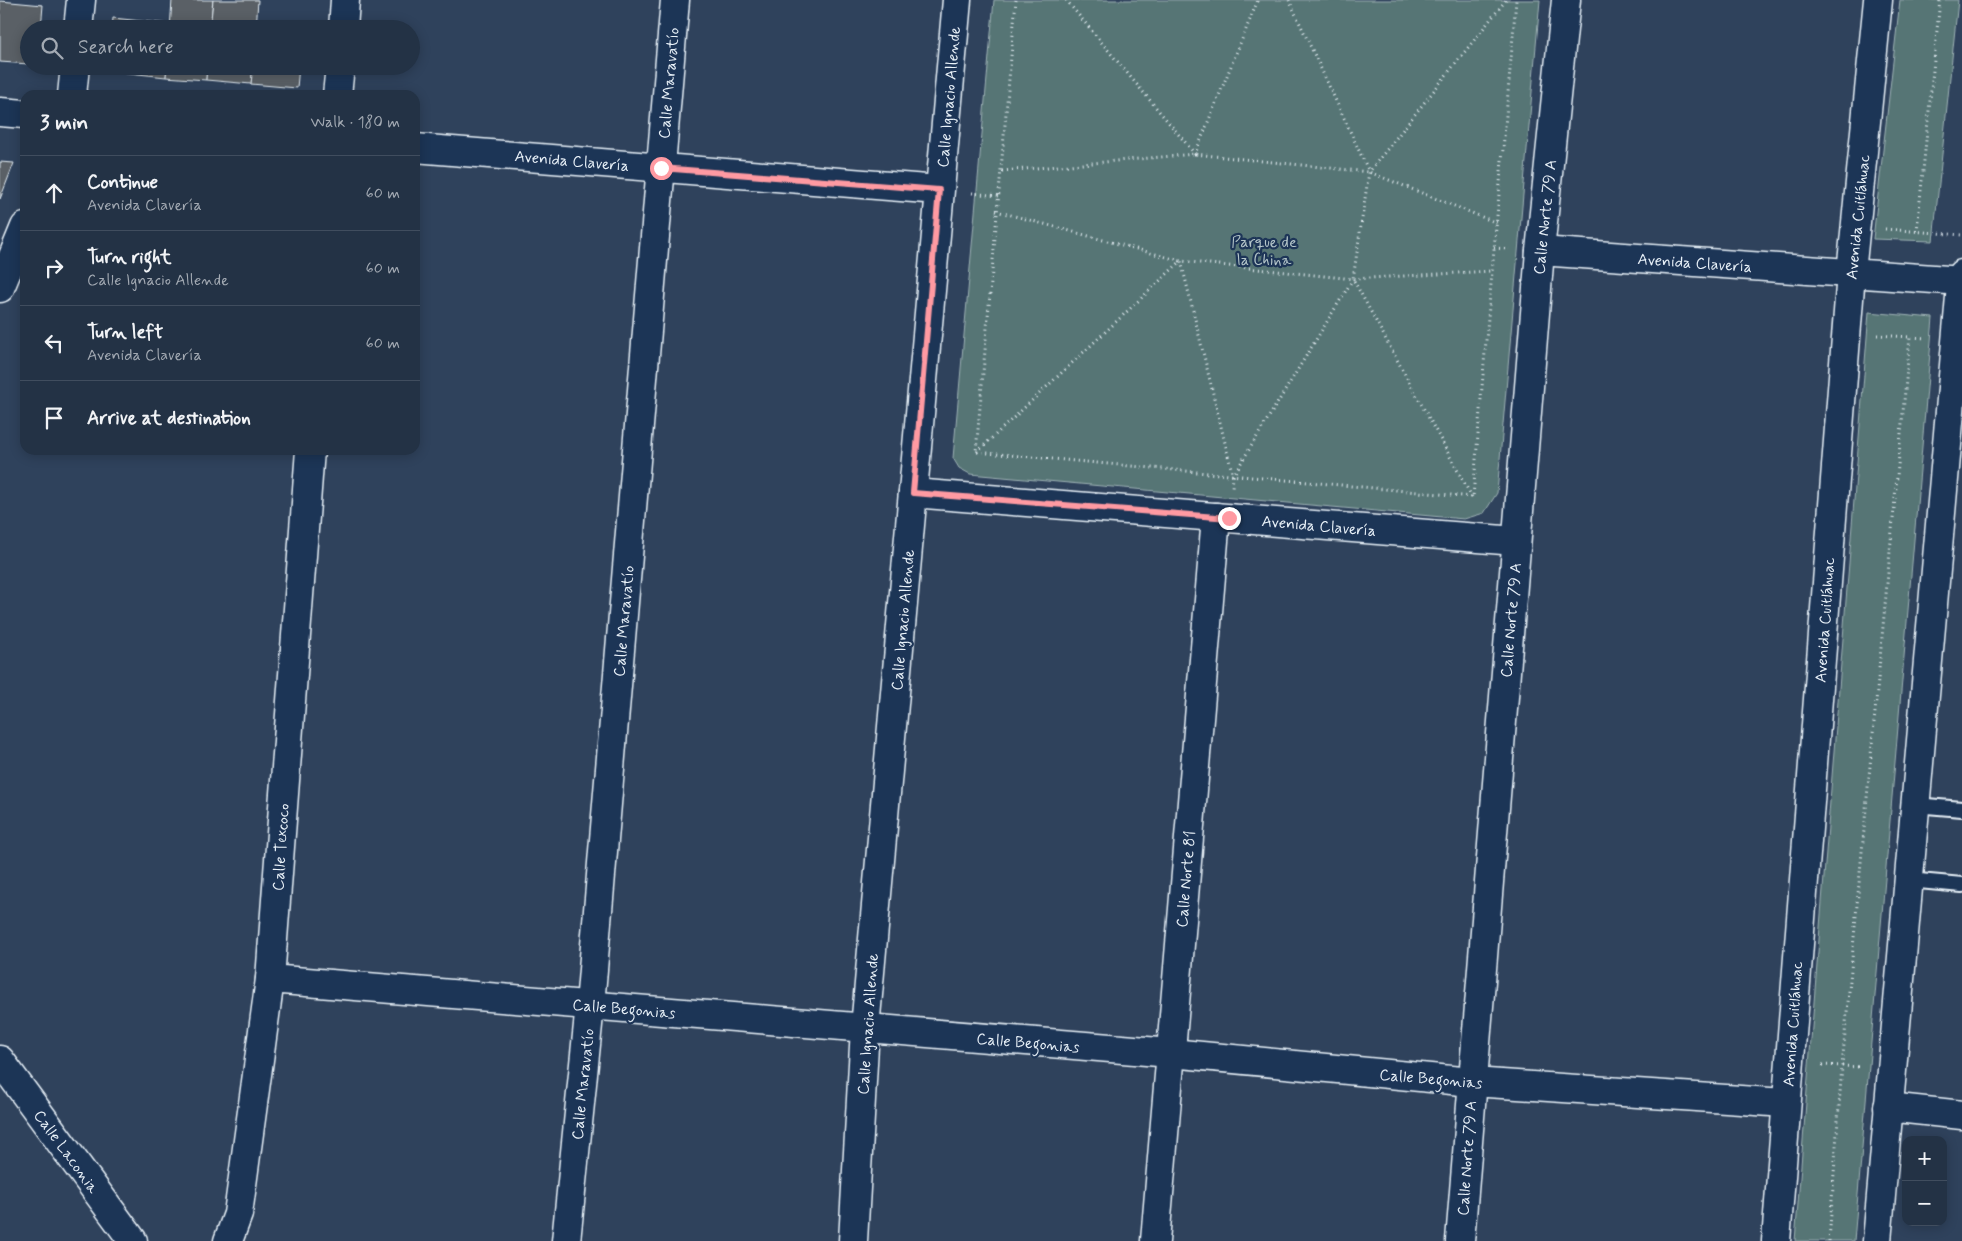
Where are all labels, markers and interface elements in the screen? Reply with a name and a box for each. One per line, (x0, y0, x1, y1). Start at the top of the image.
search box (20, 20, 420, 75)
street label: Calle Ignacio Allende (933, 25, 966, 169)
street label: Calle Maravatío (654, 26, 685, 140)
icon: search (38, 34, 66, 62)
text: Search here (78, 35, 174, 60)
text: 3 min (40, 109, 88, 137)
text: Walk · 180 m (311, 112, 400, 133)
street label: Avenida Clavería (514, 146, 630, 177)
street label: Avenida Cuitláhuac (1841, 154, 1875, 281)
route start (650, 157, 673, 180)
street label: Calle Norte 79 A (1529, 159, 1562, 276)
text: Continue (87, 170, 158, 195)
icon: ahead (40, 179, 68, 207)
text: 60 m (366, 183, 400, 204)
text: Avenida Clavería (87, 195, 202, 216)
park label: Parque de la China (1231, 232, 1297, 271)
text: Turn right (87, 245, 171, 270)
street label: Avenida Clavería (1637, 249, 1753, 278)
icon: right (40, 254, 68, 282)
text: 60 m (366, 258, 400, 279)
text: Calle Ignacio Allende (87, 270, 229, 291)
text: Turn left (87, 320, 163, 345)
icon: left (40, 329, 68, 357)
text: 60 m (366, 333, 400, 354)
text: Avenida Clavería (87, 345, 202, 366)
icon: arrive (40, 404, 68, 432)
text: Arrive at destination (87, 406, 251, 431)
route end (1218, 507, 1241, 530)
street label: Avenida Clavería (1261, 511, 1377, 542)
street label: Calle Ignacio Allende (887, 548, 920, 692)
street label: Avenida Cuitláhuac (1811, 557, 1840, 683)
street label: Calle Norte 79 A (1496, 562, 1527, 679)
street label: Calle Maravatío (609, 564, 640, 678)
street label: Calle Texcoco (268, 803, 295, 892)
street label: Calle Norte 81 (1172, 830, 1201, 929)
street label: Calle Ignacio Allende (853, 952, 884, 1096)
street label: Avenida Cuitláhuac (1779, 961, 1808, 1087)
street label: Calle Begonias (571, 995, 676, 1025)
street label: Calle Maravatío (567, 1027, 600, 1141)
street label: Calle Begonias (975, 1029, 1080, 1059)
street label: Calle Begonias (1378, 1065, 1483, 1095)
street label: Calle Norte 79 A (1453, 1100, 1482, 1216)
street label: Calle Laconia (28, 1106, 103, 1198)
map controls (1902, 1136, 1947, 1226)
button: + (1902, 1136, 1947, 1181)
button: − (1902, 1181, 1947, 1226)

